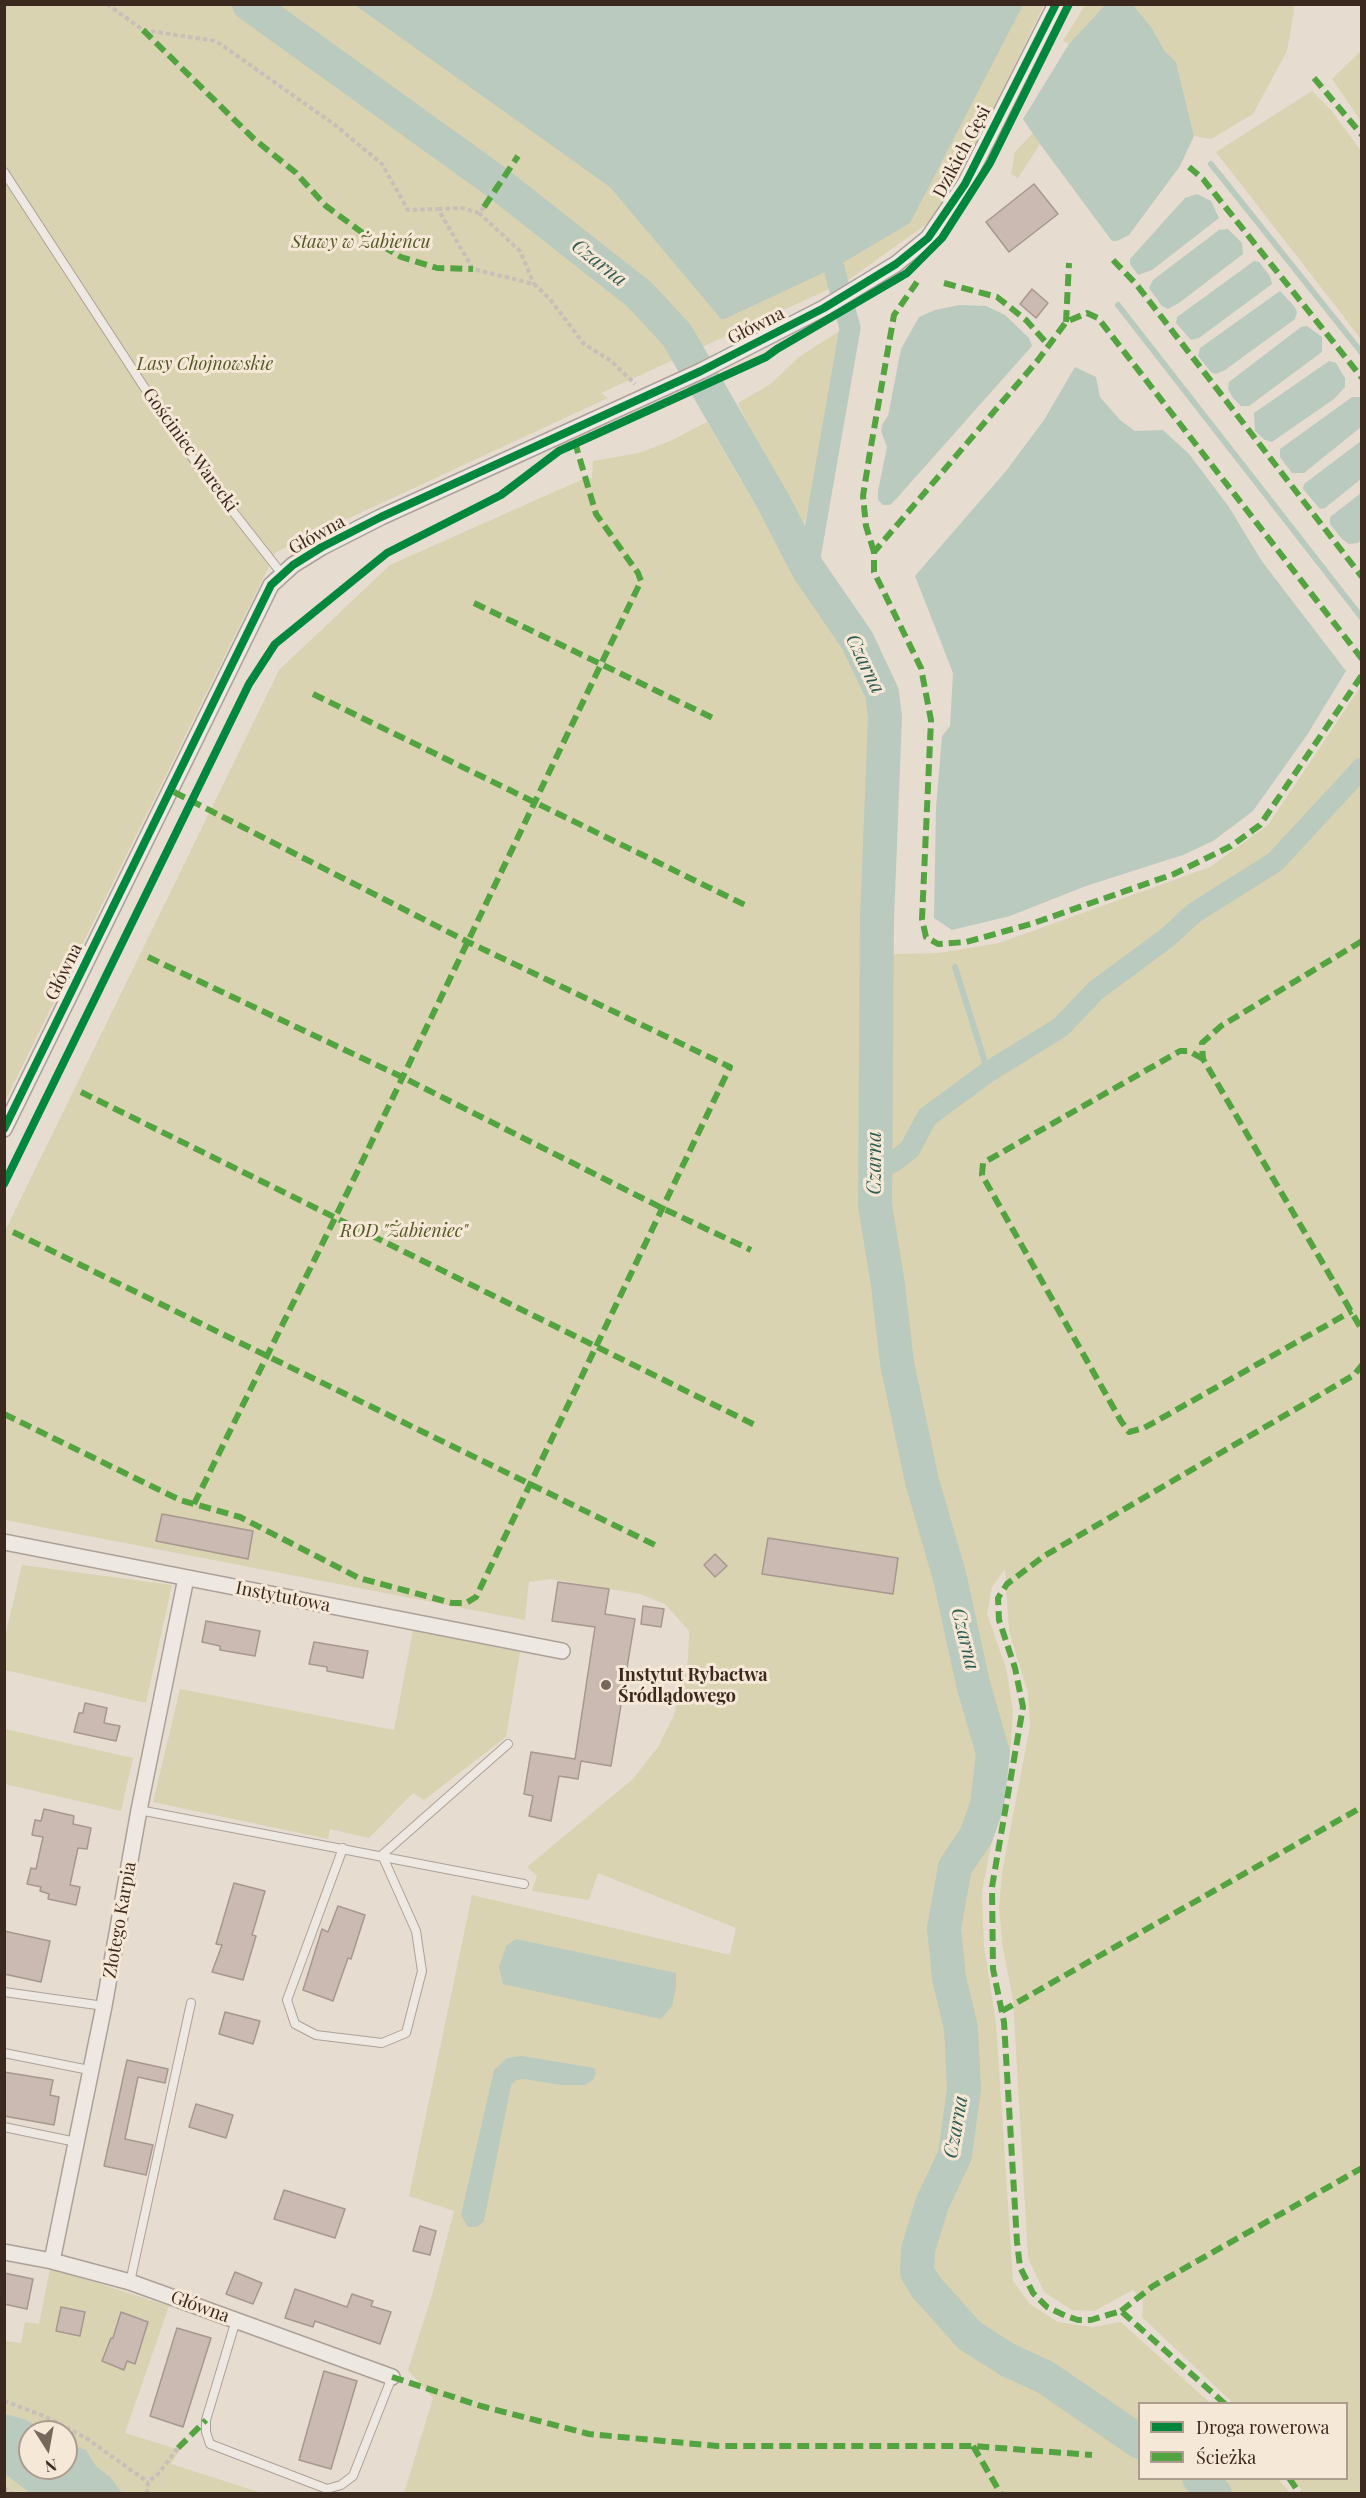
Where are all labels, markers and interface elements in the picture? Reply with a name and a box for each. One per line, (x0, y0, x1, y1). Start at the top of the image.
street label: Dzikich Gęsi (929, 102, 995, 202)
park label: Stawy w Żabieńcu (291, 231, 431, 253)
water label: Czarna (567, 234, 631, 292)
street label: Główna (724, 303, 788, 349)
park label: Lasy Chojnowskie (137, 353, 273, 375)
street label: Gościniec Warecki (138, 384, 242, 516)
street label: Główna (285, 511, 349, 559)
water label: Czarna (840, 630, 890, 698)
street label: Główna (41, 940, 87, 1004)
water label: Czarna (863, 1131, 887, 1195)
park label: ROD "Żabieniec" (340, 1220, 468, 1242)
street label: Instytutowa (234, 1577, 332, 1617)
water label: Czarna (946, 1605, 984, 1673)
place label: Instytut Rybactwa Śródlądowego (618, 1664, 768, 1706)
marker: Instytut Rybactwa Śródlądowego (599, 1678, 613, 1692)
street label: Złotego Karpia (99, 1860, 141, 1980)
water label: Czarna (939, 2094, 973, 2160)
street label: Główna (168, 2286, 232, 2328)
legend (1138, 2402, 1348, 2480)
text: Droga rowerowa (1196, 2415, 1329, 2439)
north arrow (18, 2420, 78, 2480)
text: Ścieżka (1196, 2445, 1256, 2469)
text: N (43, 2455, 59, 2478)

